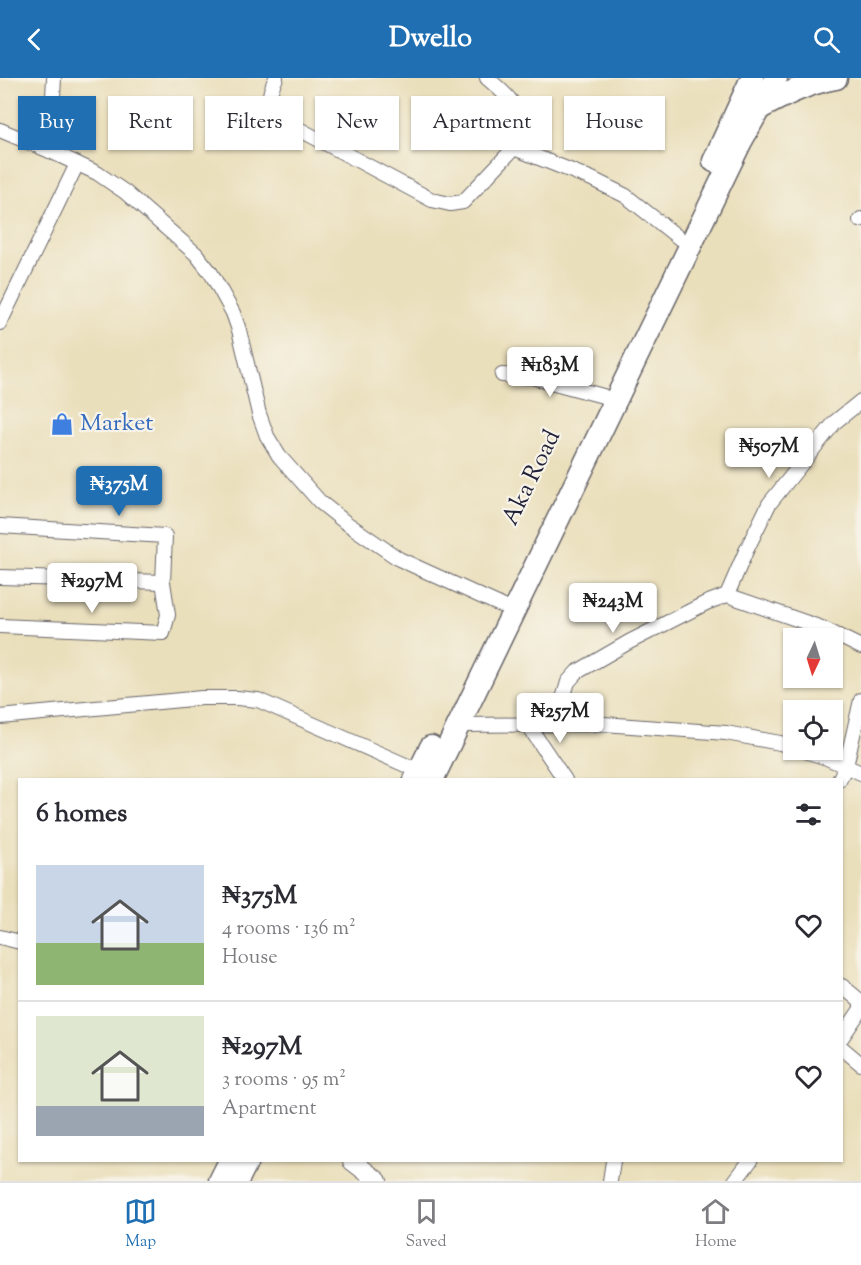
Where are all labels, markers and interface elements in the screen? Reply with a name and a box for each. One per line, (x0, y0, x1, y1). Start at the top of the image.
text: Dwello (389, 20, 472, 59)
icon: back (18, 23, 51, 56)
icon: search (810, 23, 843, 56)
chip: Buy (18, 96, 96, 150)
chip: Rent (108, 96, 193, 150)
chip: Filters (205, 96, 303, 150)
chip: New (315, 96, 399, 150)
chip: Apartment (411, 96, 552, 150)
chip: House (564, 96, 665, 150)
pin: ₦183M (508, 347, 592, 398)
text: ₦183M (521, 352, 579, 381)
place label: Market (80, 407, 154, 441)
shop icon: Market (49, 411, 75, 437)
street label: Aka Road (494, 424, 570, 532)
pin: ₦507M (727, 428, 811, 479)
text: ₦507M (739, 433, 799, 462)
pin: ₦375M (77, 466, 161, 517)
text: ₦375M (90, 471, 148, 500)
pin: ₦297M (50, 563, 134, 614)
text: ₦297M (61, 568, 123, 597)
pin: ₦243M (571, 583, 655, 634)
text: ₦243M (583, 588, 643, 617)
north arrow (783, 628, 843, 688)
map controls (783, 628, 843, 760)
pin: ₦257M (518, 693, 602, 744)
text: ₦257M (531, 698, 589, 727)
button: locate (783, 700, 843, 760)
text: 6 homes (36, 796, 127, 833)
icon: filters (792, 798, 825, 831)
text: ₦375M (222, 878, 297, 915)
icon: home (84, 889, 156, 961)
icon: heart (792, 909, 825, 942)
text: 4 rooms · 136 m² (222, 915, 356, 944)
text: House (222, 944, 277, 973)
text: ₦297M (222, 1029, 302, 1066)
icon: home (84, 1040, 156, 1112)
icon: heart (792, 1060, 825, 1093)
text: 3 rooms · 95 m² (222, 1066, 346, 1095)
text: Apartment (222, 1095, 317, 1124)
tab: Map (124, 1195, 157, 1254)
tab: Saved (405, 1195, 447, 1254)
tab: Home (695, 1195, 737, 1254)

